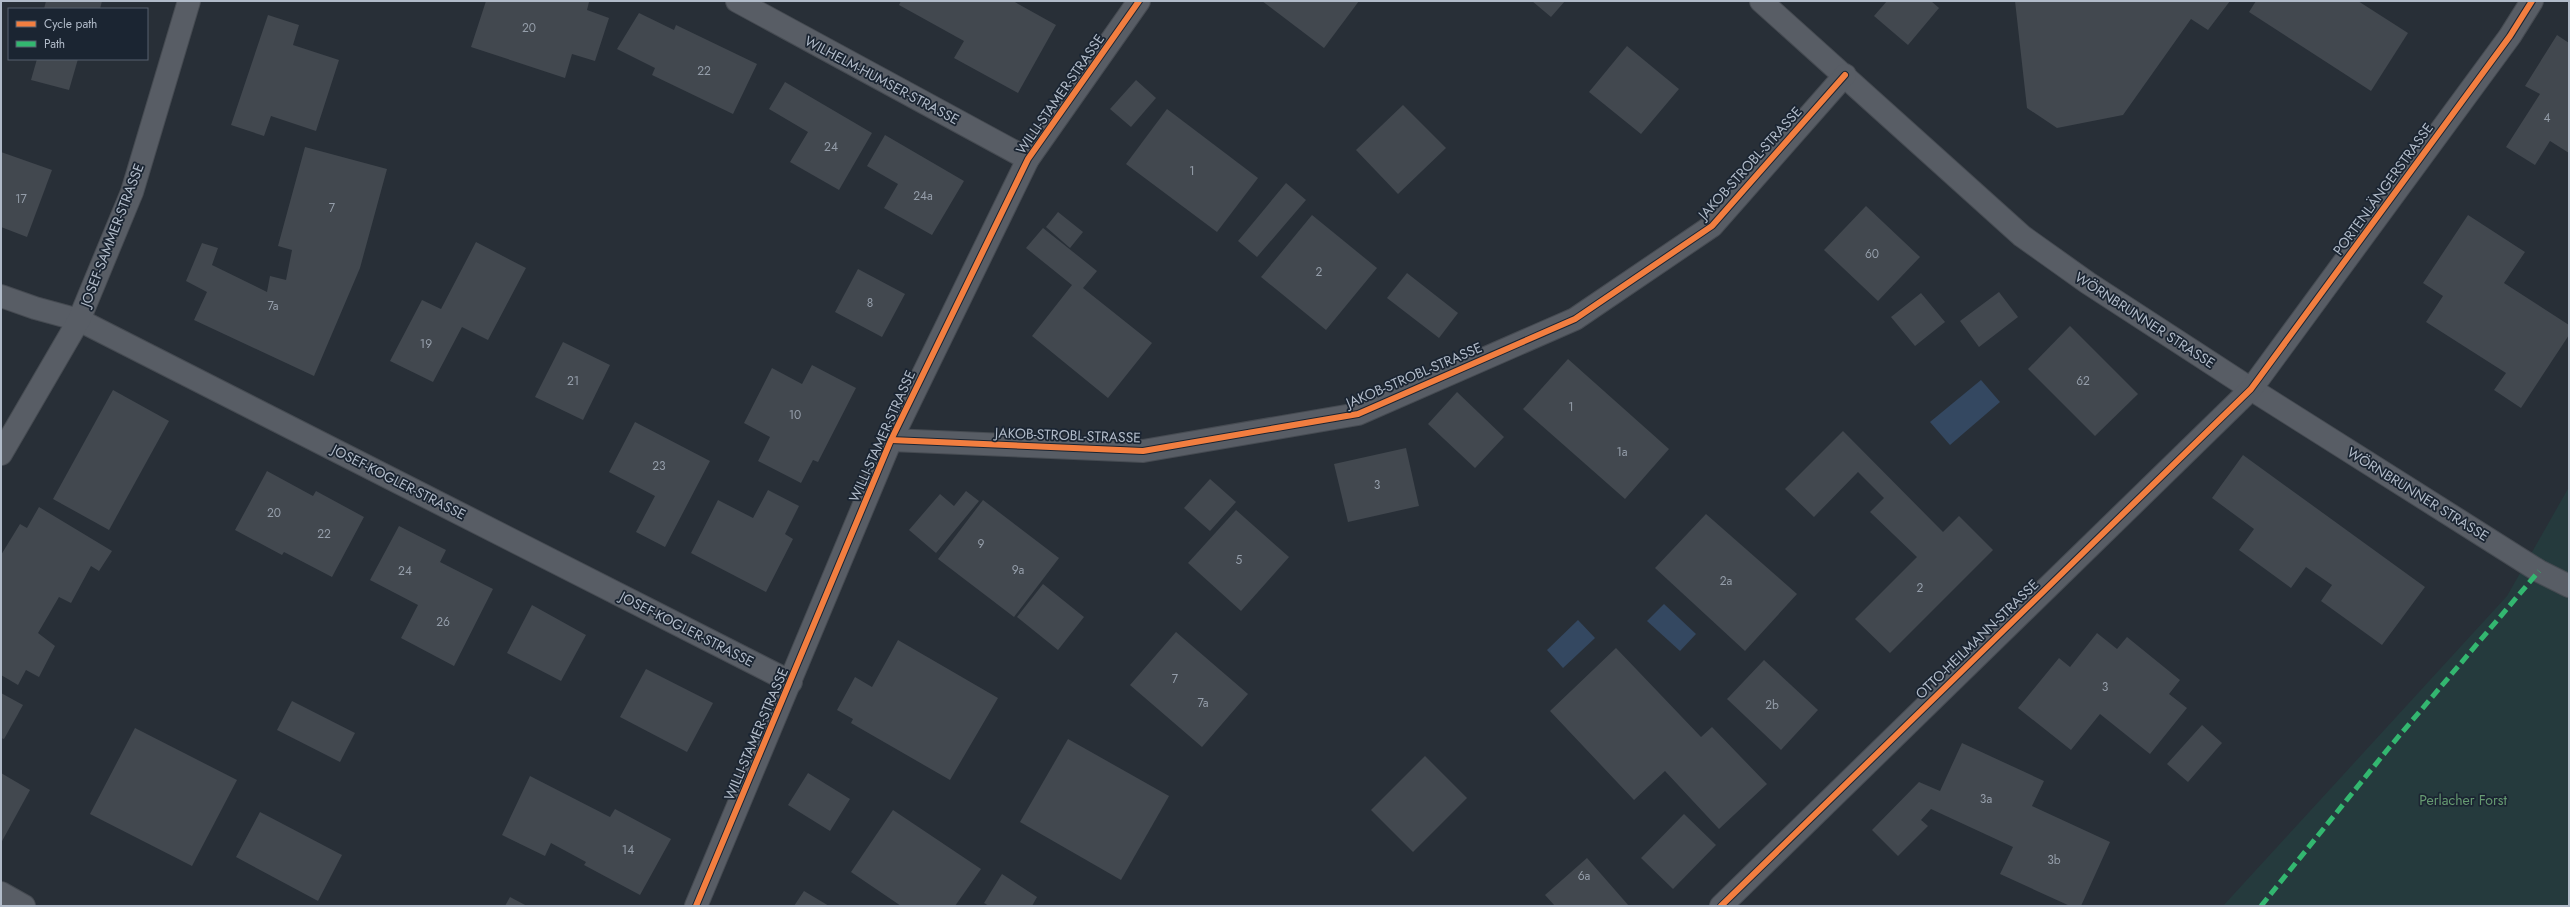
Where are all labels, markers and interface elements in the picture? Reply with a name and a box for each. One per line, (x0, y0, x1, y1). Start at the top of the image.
legend (8, 8, 148, 60)
text: Cycle path (44, 15, 97, 33)
house number: 20 (522, 19, 536, 37)
street label: WILLI-STAMER-STRASSE (1011, 30, 1109, 158)
street label: WILHELM-HUMSER-STRASSE (801, 31, 963, 129)
text: Path (44, 35, 65, 53)
house number: 22 (697, 62, 711, 80)
street label: JAKOB-STROBL-STRASSE (1692, 102, 1806, 225)
house number: 4 (2544, 109, 2551, 127)
street label: PORTENLÄNGERSTRASSE (2328, 119, 2438, 259)
house number: 24 (824, 138, 838, 156)
street label: JOSEF-SAMMER-STRASSE (75, 160, 149, 311)
house number: 1 (1189, 162, 1195, 180)
house number: 24a (913, 187, 933, 205)
house number: 17 (15, 190, 28, 208)
house number: 7 (329, 199, 336, 217)
house number: 60 (1865, 245, 1879, 263)
house number: 2 (1316, 263, 1323, 281)
street label: WÖRNBRUNNER STRASSE (2071, 267, 2219, 373)
house number: 8 (867, 294, 873, 312)
house number: 7a (268, 297, 279, 315)
house number: 19 (420, 335, 432, 353)
street label: JAKOB-STROBL-STRASSE (1341, 337, 1485, 414)
street label: WILLI-STAMER-STRASSE (844, 367, 920, 505)
house number: 21 (567, 372, 579, 390)
house number: 62 (2076, 372, 2090, 390)
house number: 1 (1568, 398, 1574, 416)
house number: 10 (789, 406, 801, 424)
street label: JAKOB-STROBL-STRASSE (993, 422, 1141, 448)
street label: JOSEF-KOGLER-STRASSE (327, 439, 469, 524)
street label: WÖRNBRUNNER STRASSE (2343, 442, 2493, 546)
house number: 1a (1616, 443, 1628, 461)
house number: 23 (652, 457, 666, 475)
house number: 3 (1374, 476, 1381, 494)
house number: 20 (267, 504, 281, 522)
house number: 22 (317, 525, 331, 543)
house number: 9 (978, 535, 985, 553)
house number: 5 (1236, 551, 1243, 569)
house number: 9a (1012, 561, 1024, 579)
house number: 24 (398, 562, 412, 580)
house number: 2a (1720, 572, 1733, 590)
street label: OTTO-HEILMANN-STRASSE (1911, 575, 2043, 703)
house number: 2 (1917, 579, 1924, 597)
street label: JOSEF-KOGLER-STRASSE (615, 586, 757, 671)
house number: 26 (436, 613, 450, 631)
street label: WILLI-STAMER-STRASSE (719, 665, 793, 803)
house number: 7 (1172, 670, 1179, 688)
house number: 3 (2102, 678, 2109, 696)
house number: 7a (1198, 694, 1209, 712)
house number: 2b (1765, 696, 1779, 714)
house number: 3a (1980, 790, 1992, 808)
park label: Perlacher Forst (2419, 790, 2507, 810)
house number: 14 (622, 841, 634, 859)
house number: 3b (2047, 851, 2061, 869)
house number: 6a (1578, 867, 1591, 885)

